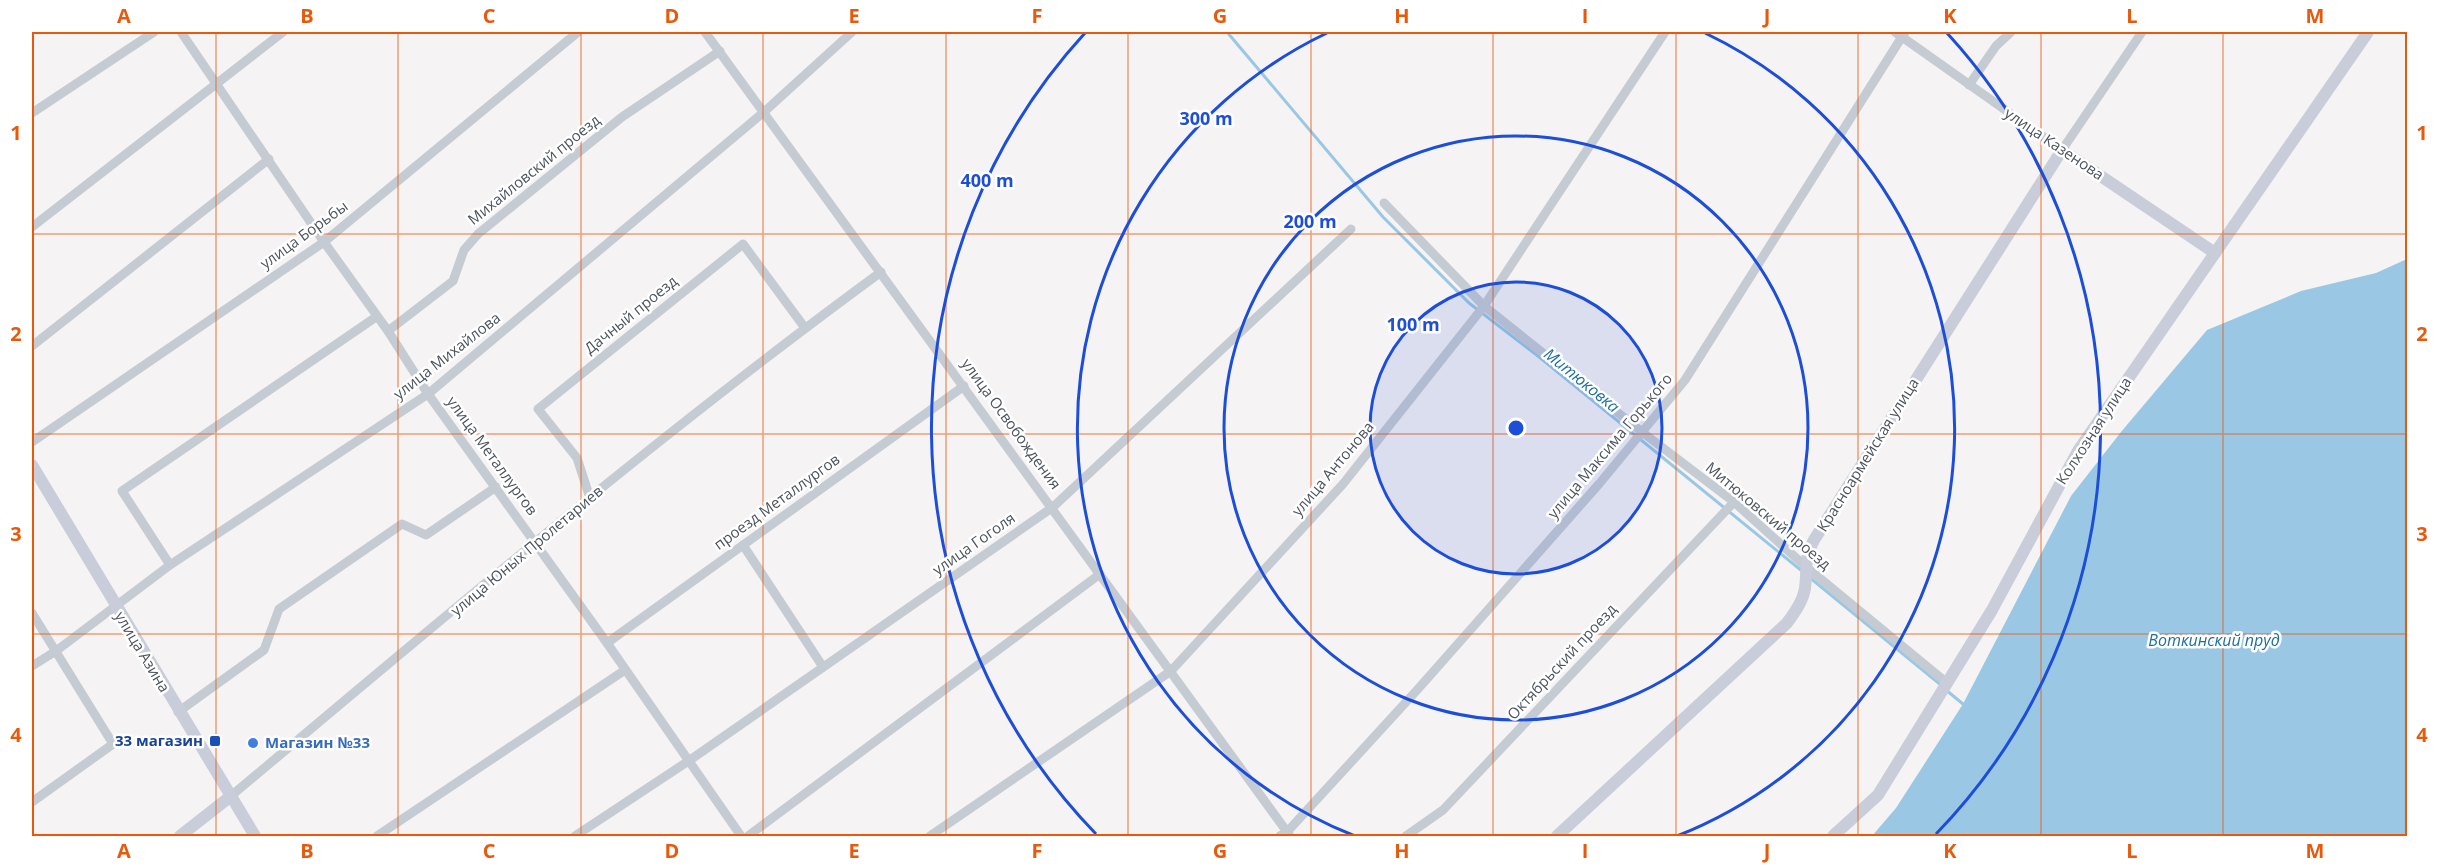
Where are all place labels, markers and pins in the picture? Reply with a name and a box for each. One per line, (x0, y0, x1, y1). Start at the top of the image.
centre of rings (1506, 418, 1526, 438)
place label: 33 магазин (115, 730, 203, 750)
place label: Магазин №33 (265, 732, 370, 752)
marker: 33 магазин (208, 734, 222, 748)
marker: Магазин №33 (246, 736, 260, 750)

